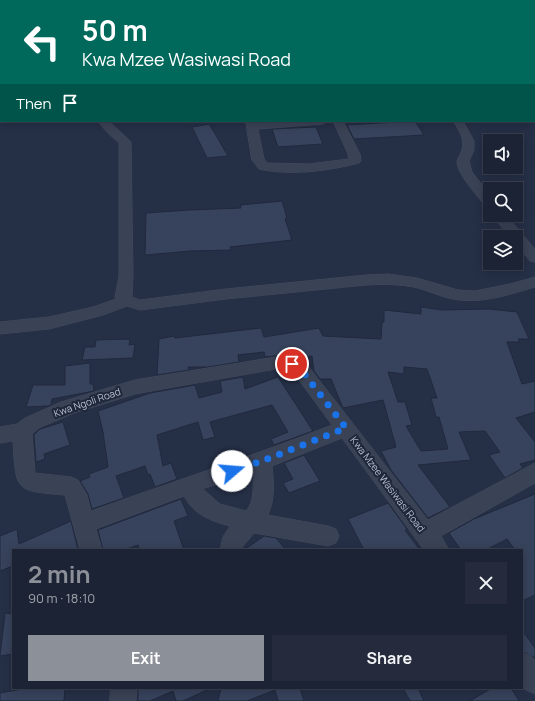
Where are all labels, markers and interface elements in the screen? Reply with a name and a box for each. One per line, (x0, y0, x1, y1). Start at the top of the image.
text: 50 m (82, 11, 148, 49)
icon: left (16, 16, 68, 68)
text: Kwa Mzee Wasiwasi Road (82, 47, 291, 71)
icon: arrive (59, 92, 81, 114)
text: Then (16, 93, 51, 114)
map controls (483, 134, 523, 270)
button: sound (483, 134, 523, 174)
button: search (483, 182, 523, 222)
button: layers (483, 230, 523, 270)
pin (275, 347, 309, 381)
icon: arrive (281, 353, 303, 375)
street label: Kwa Ngoli Road (52, 384, 122, 420)
street label: Kwa Mzee Wasiwasi Road (347, 433, 429, 535)
position arrow (211, 450, 253, 492)
text: 2 min (28, 557, 90, 590)
button: close (465, 562, 507, 604)
text: 90 m · 18:10 (28, 589, 95, 607)
button: Exit (28, 635, 264, 681)
button: Share (272, 635, 507, 681)

